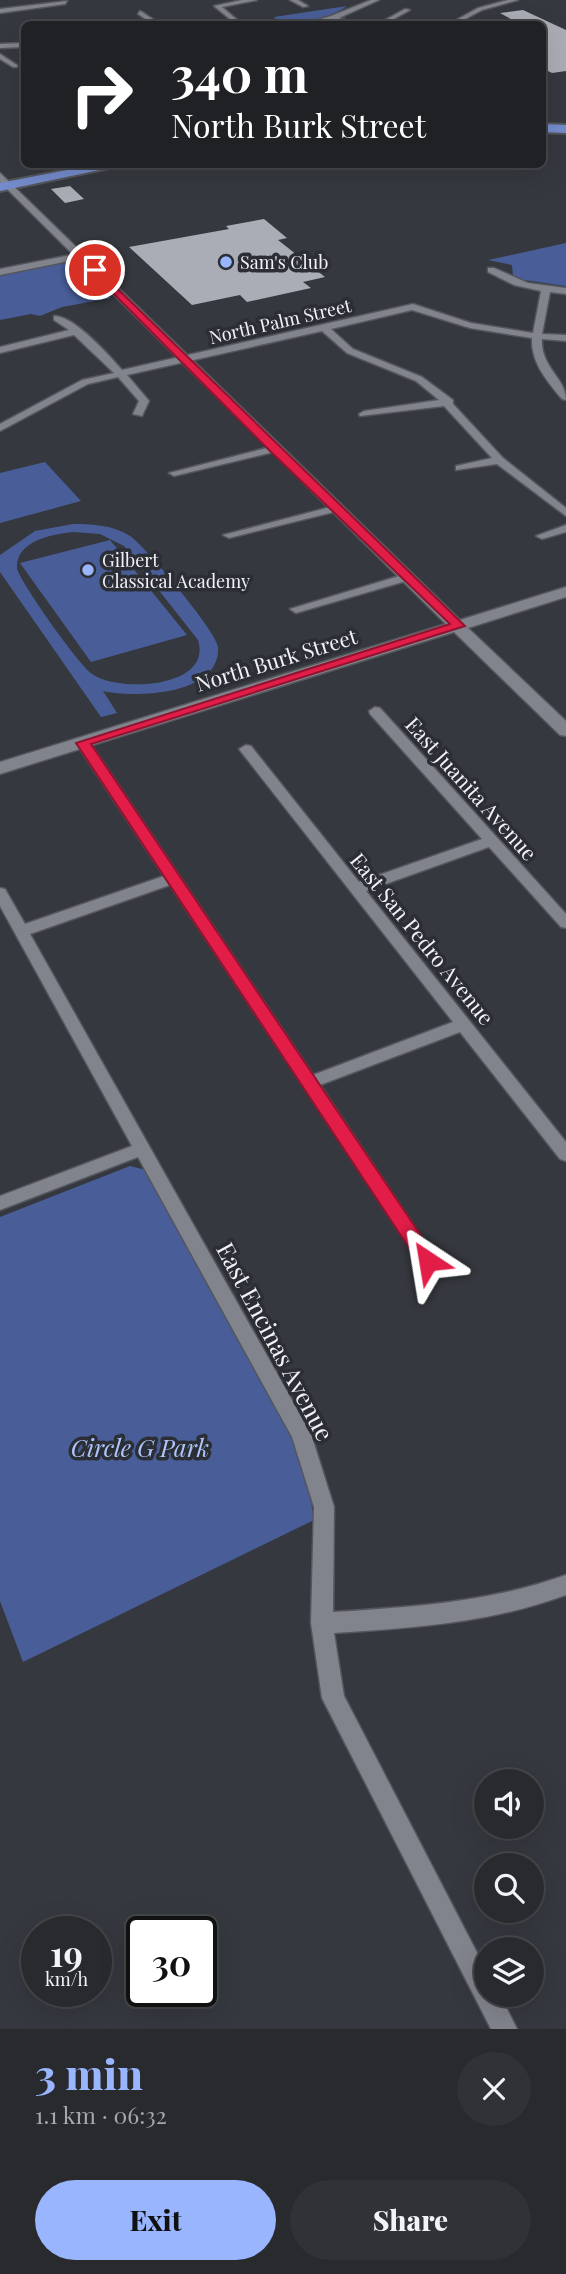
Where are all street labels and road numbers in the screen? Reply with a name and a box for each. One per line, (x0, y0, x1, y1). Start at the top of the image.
street label: North Palm Street (207, 293, 354, 349)
street label: North Burk Street (192, 621, 361, 697)
street label: East Juanita Avenue (400, 710, 544, 866)
street label: East San Pedro Avenue (345, 846, 501, 1030)
street label: East Encinas Avenue (210, 1236, 342, 1446)

